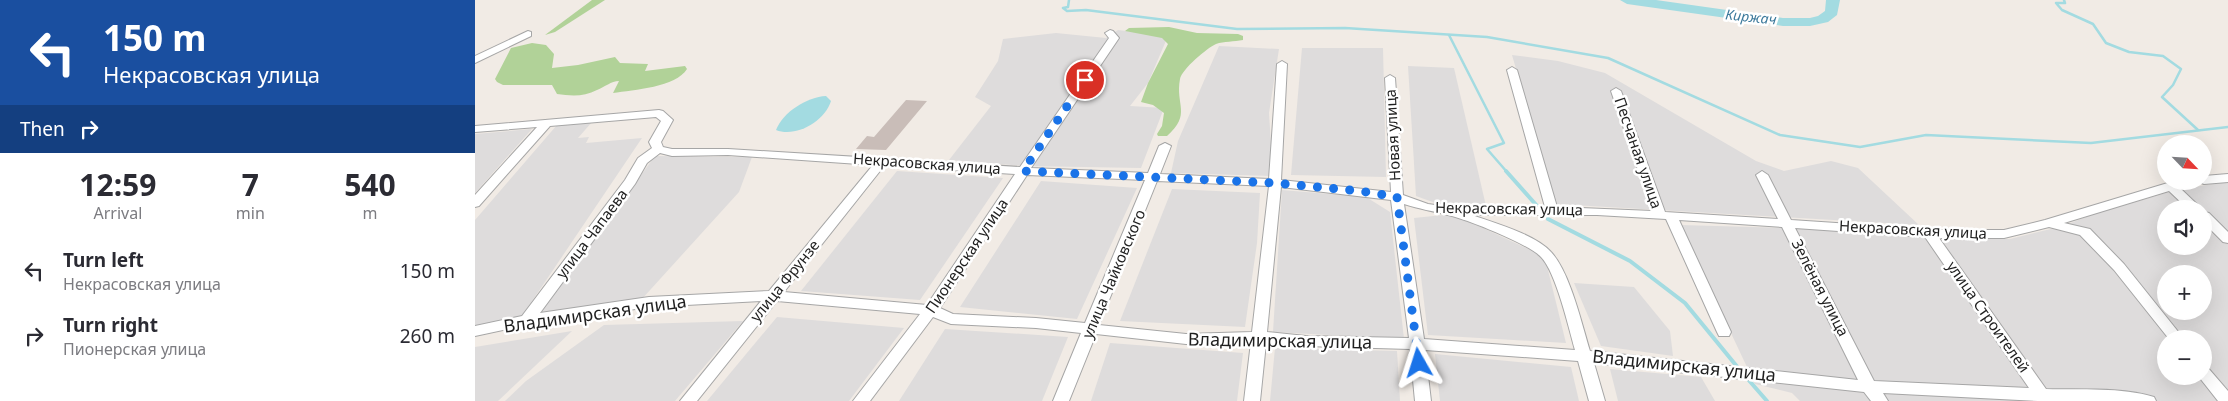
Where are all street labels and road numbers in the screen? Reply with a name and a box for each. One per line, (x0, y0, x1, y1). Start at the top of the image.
street label: Новая улица (1380, 89, 1404, 181)
street label: Песчаная улица (1611, 94, 1667, 211)
street label: Некрасовская улица (853, 148, 1002, 178)
street label: улица Чапаева (551, 185, 631, 282)
street label: Пионерская улица (920, 194, 1012, 317)
street label: Некрасовская улица (1435, 197, 1583, 219)
street label: улица Чайковского (1077, 206, 1149, 341)
street label: Некрасовская улица (1839, 215, 1987, 243)
street label: улица Фрунзе (745, 235, 823, 325)
street label: Зелёная улица (1788, 236, 1854, 340)
street label: улица Строителей (1943, 257, 2035, 376)
street label: Владимирская улица (502, 288, 688, 338)
street label: Владимирская улица (1188, 326, 1372, 354)
street label: Владимирская улица (1591, 343, 1777, 387)

